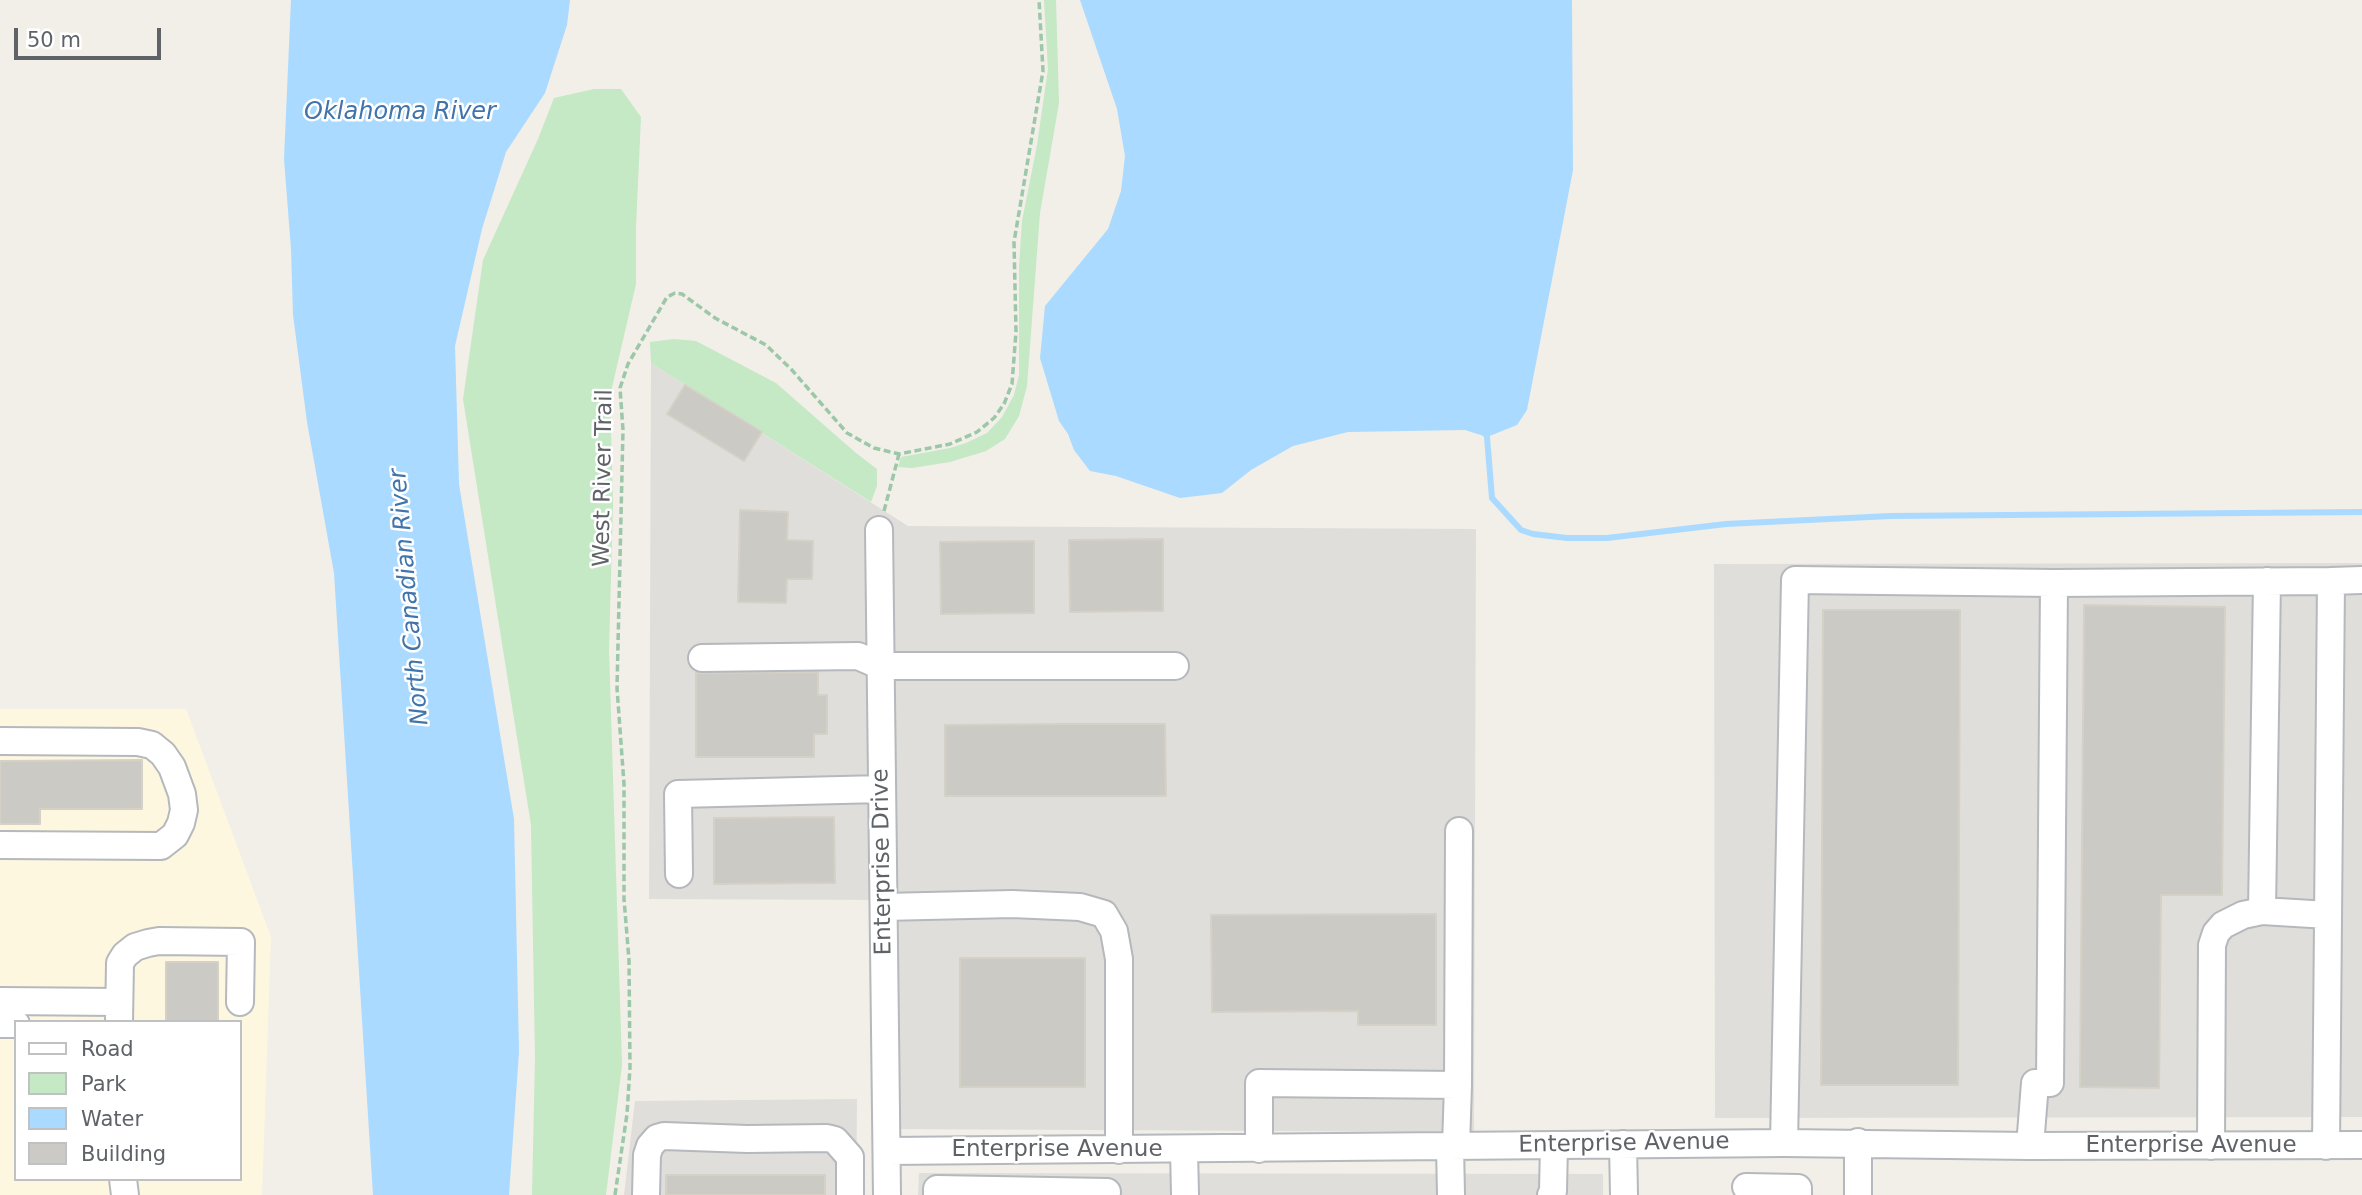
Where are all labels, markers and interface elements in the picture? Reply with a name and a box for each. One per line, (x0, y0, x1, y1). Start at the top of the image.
scale bar (18, 14, 164, 58)
text: 50 m (27, 28, 81, 52)
water label: Oklahoma River (304, 99, 496, 127)
street label: West River Trail (589, 389, 619, 567)
water label: North Canadian River (384, 467, 436, 727)
street label: Enterprise Drive (868, 768, 898, 956)
legend (14, 1020, 242, 1181)
text: Road (81, 1037, 134, 1061)
text: Park (81, 1072, 126, 1096)
text: Water (81, 1107, 143, 1131)
street label: Enterprise Avenue (1518, 1128, 1730, 1160)
street label: Enterprise Avenue (2085, 1132, 2297, 1160)
street label: Enterprise Avenue (951, 1136, 1163, 1164)
text: Building (81, 1142, 166, 1166)

